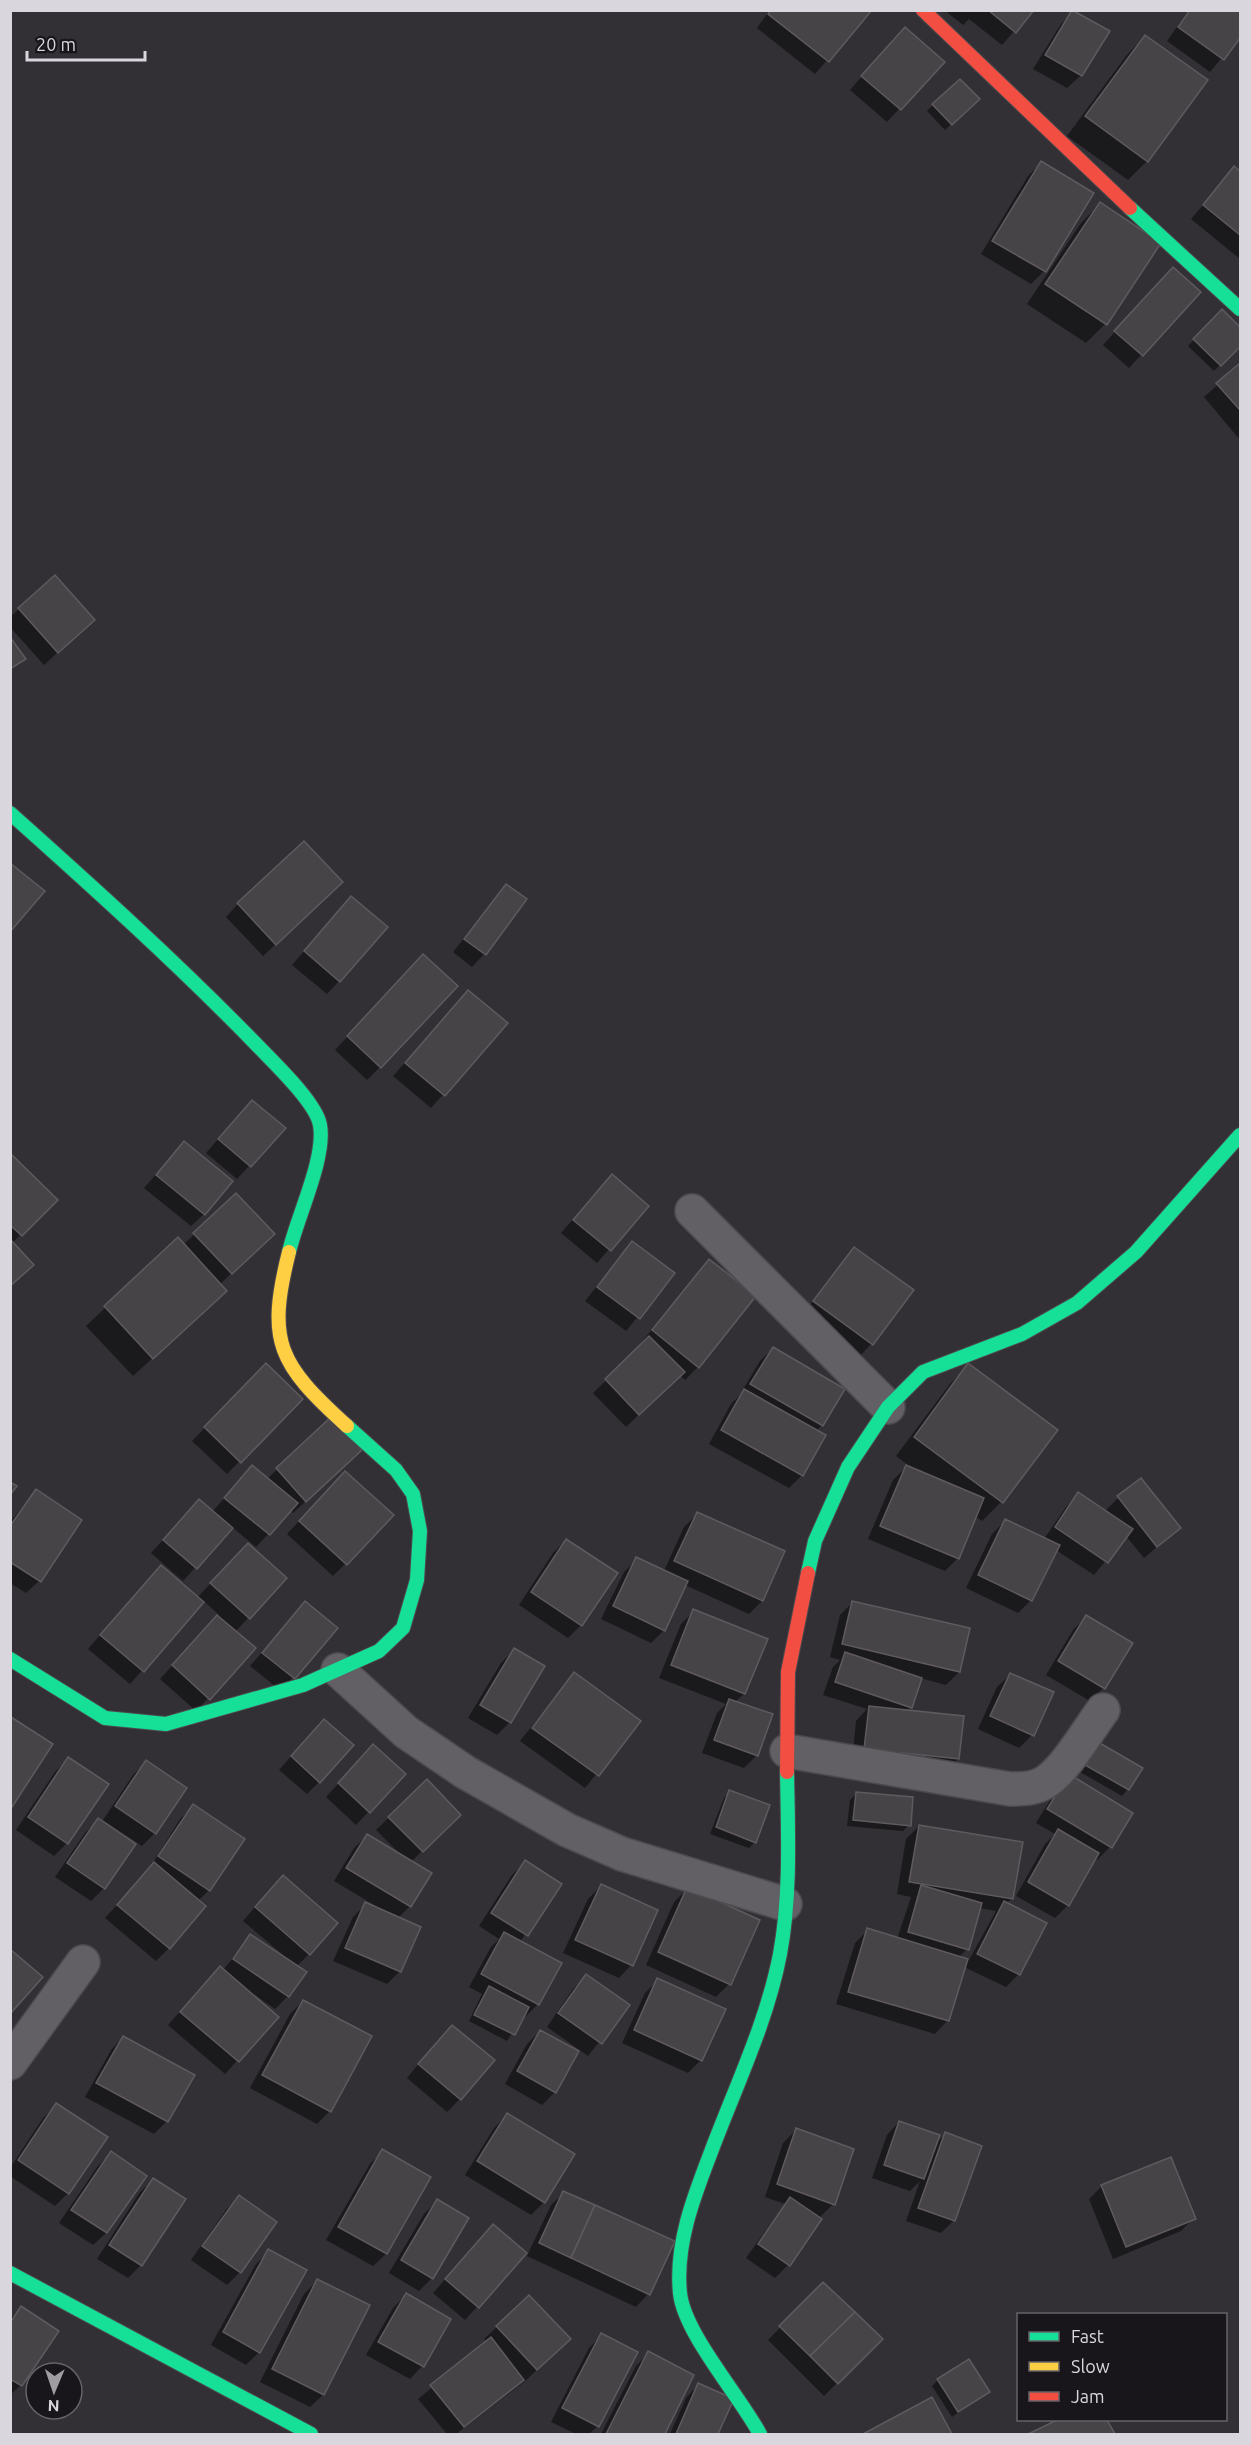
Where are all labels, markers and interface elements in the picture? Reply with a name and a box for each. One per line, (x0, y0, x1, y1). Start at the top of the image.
scale bar (27, 24, 146, 62)
text: 20 m (36, 34, 76, 54)
legend (1017, 2313, 1227, 2421)
text: Fast (1071, 2326, 1104, 2346)
text: Slow (1071, 2356, 1110, 2376)
north arrow (24, 2361, 84, 2421)
text: Jam (1071, 2386, 1105, 2406)
text: N (47, 2397, 60, 2415)

